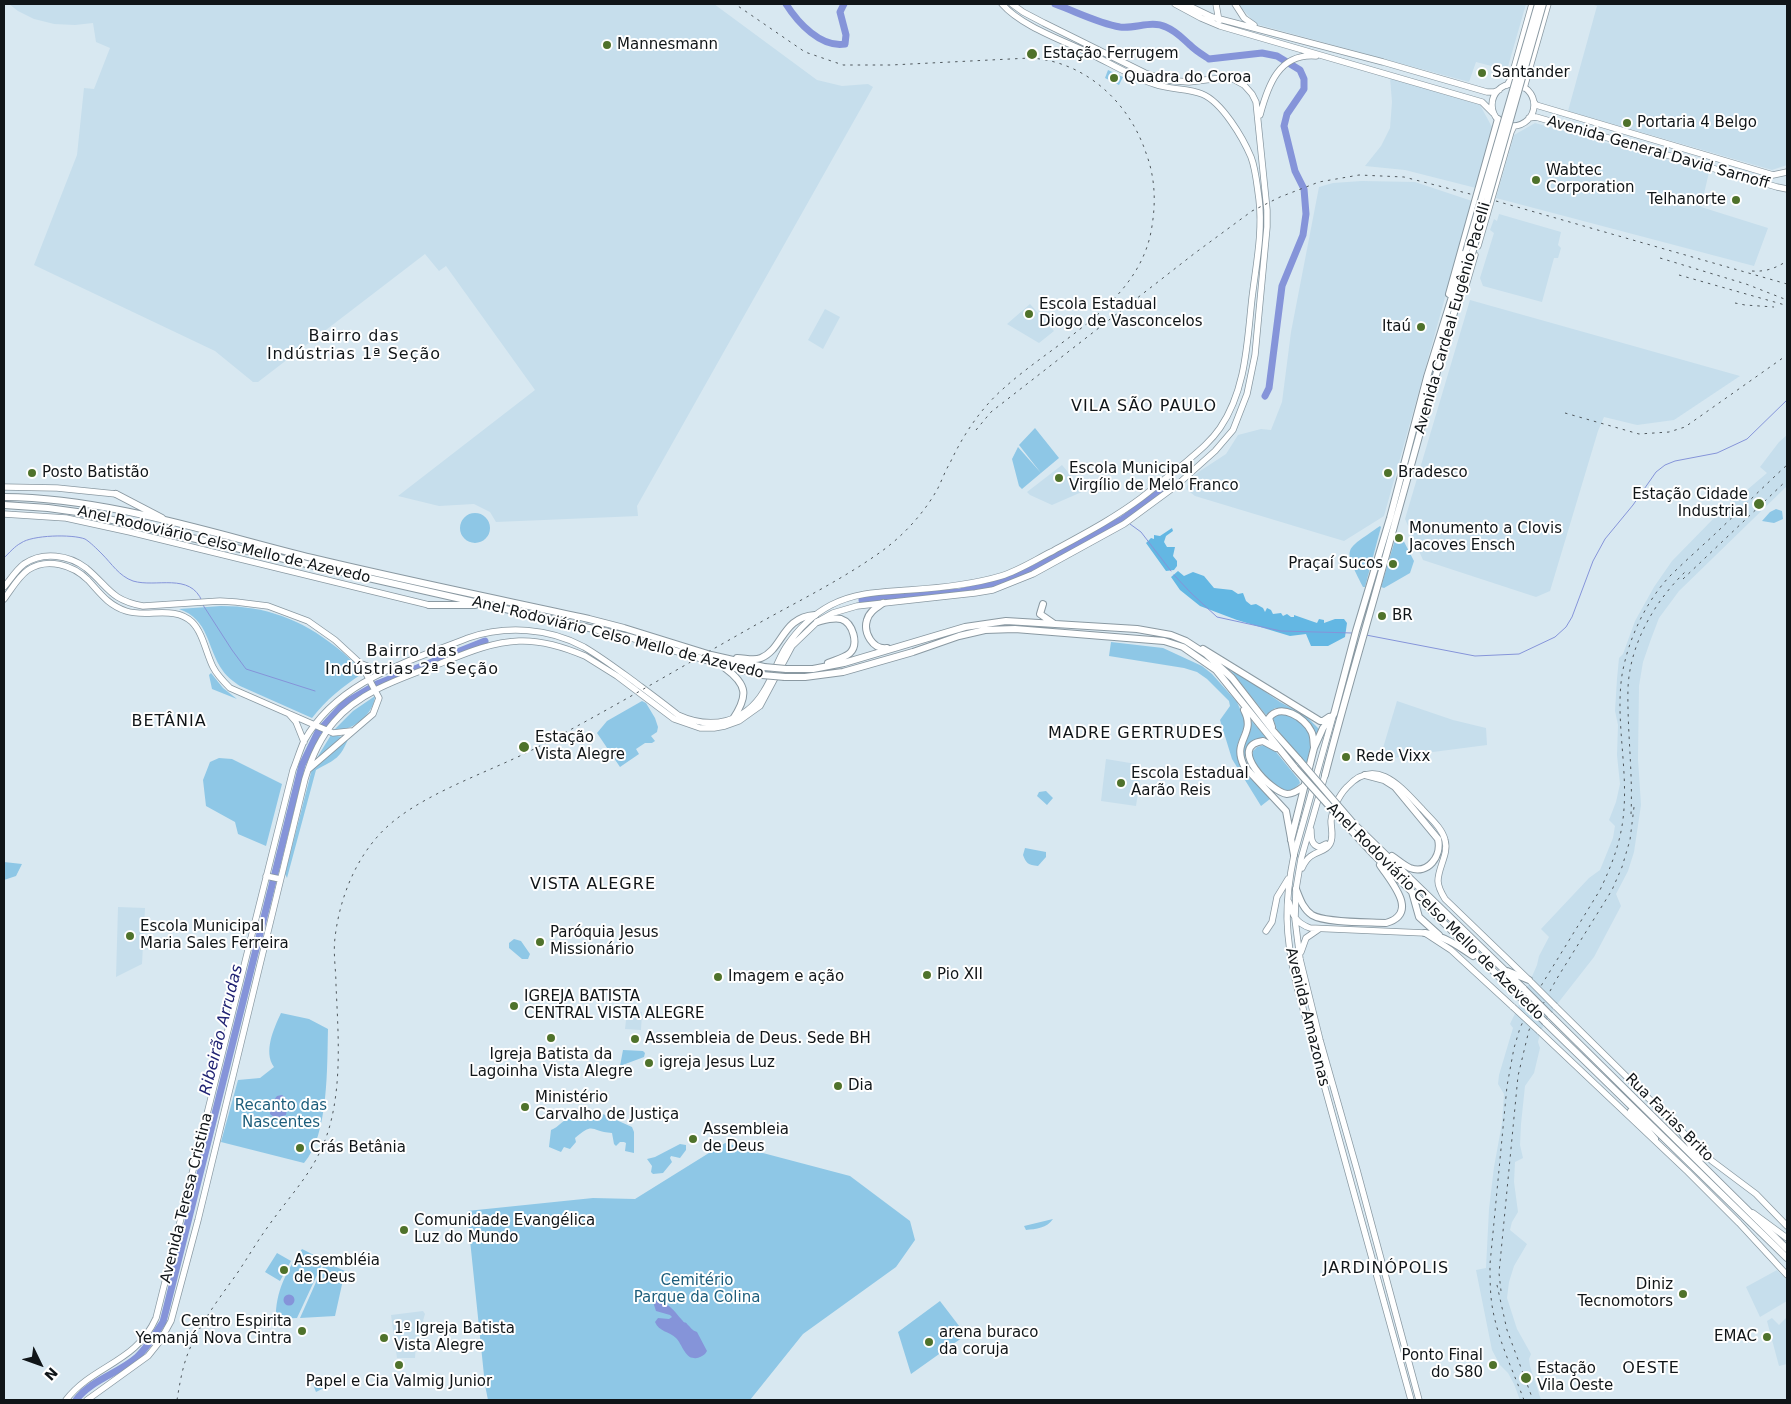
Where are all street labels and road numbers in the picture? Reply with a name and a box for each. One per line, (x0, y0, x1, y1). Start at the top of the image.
street label: Avenida General David Sarnoff (1545, 113, 1771, 193)
street label: Avenida Cardeal Eugênio Pacelli (1411, 200, 1495, 436)
street label: Anel Rodoviário Celso Mello de Azevedo (76, 503, 372, 587)
street label: Anel Rodoviário Celso Mello de Azevedo (470, 593, 766, 683)
street label: Anel Rodoviário Celso Mello de Azevedo (1323, 800, 1547, 1024)
street label: Avenida Amazonas (1281, 946, 1333, 1088)
street label: Rua Farias Brito (1621, 1070, 1717, 1166)
street label: Avenida Teresa Cristina (157, 1111, 217, 1285)

